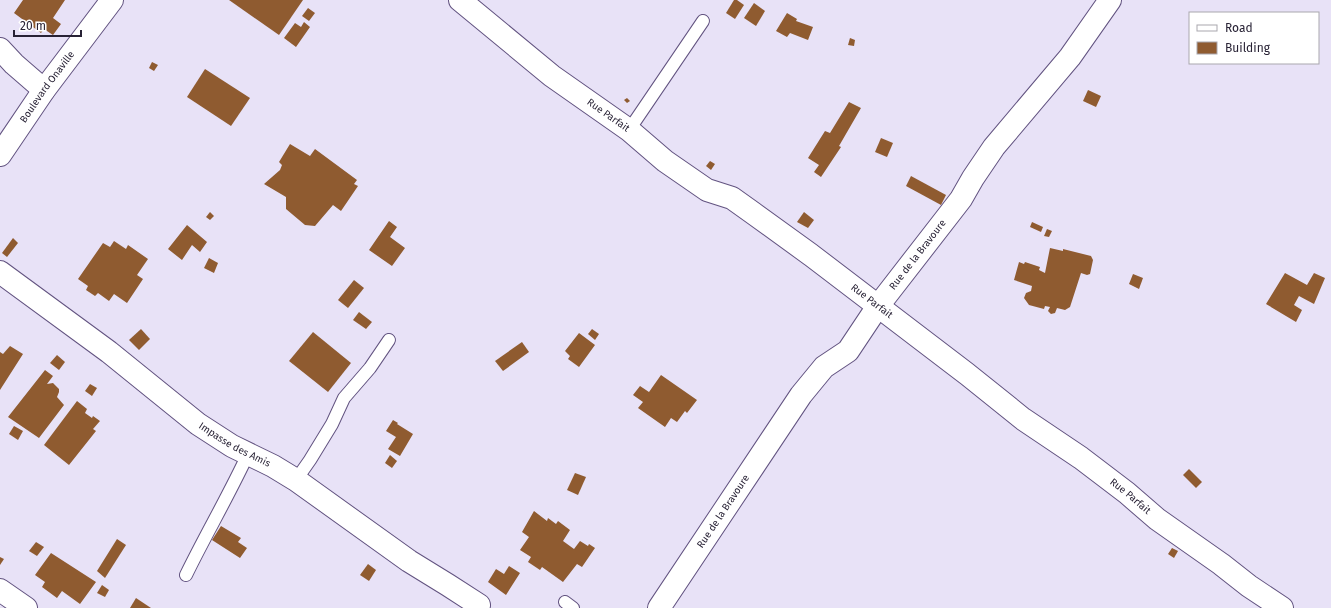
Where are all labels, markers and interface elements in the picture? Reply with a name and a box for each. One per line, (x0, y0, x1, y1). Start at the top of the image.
scale bar (14, 12, 81, 38)
legend (1189, 12, 1319, 64)
text: 20 m (20, 19, 46, 33)
text: Road (1225, 21, 1253, 35)
text: Building (1225, 41, 1271, 55)
street label: Boulevard Onaville (18, 49, 77, 125)
street label: Rue Parfait (584, 96, 632, 135)
street label: Rue de la Bravoure (887, 217, 949, 292)
street label: Rue Parfait (848, 282, 895, 321)
street label: Impasse des Amis (196, 420, 273, 470)
street label: Rue de la Bravoure (695, 473, 752, 550)
street label: Rue Parfait (1107, 476, 1153, 517)

